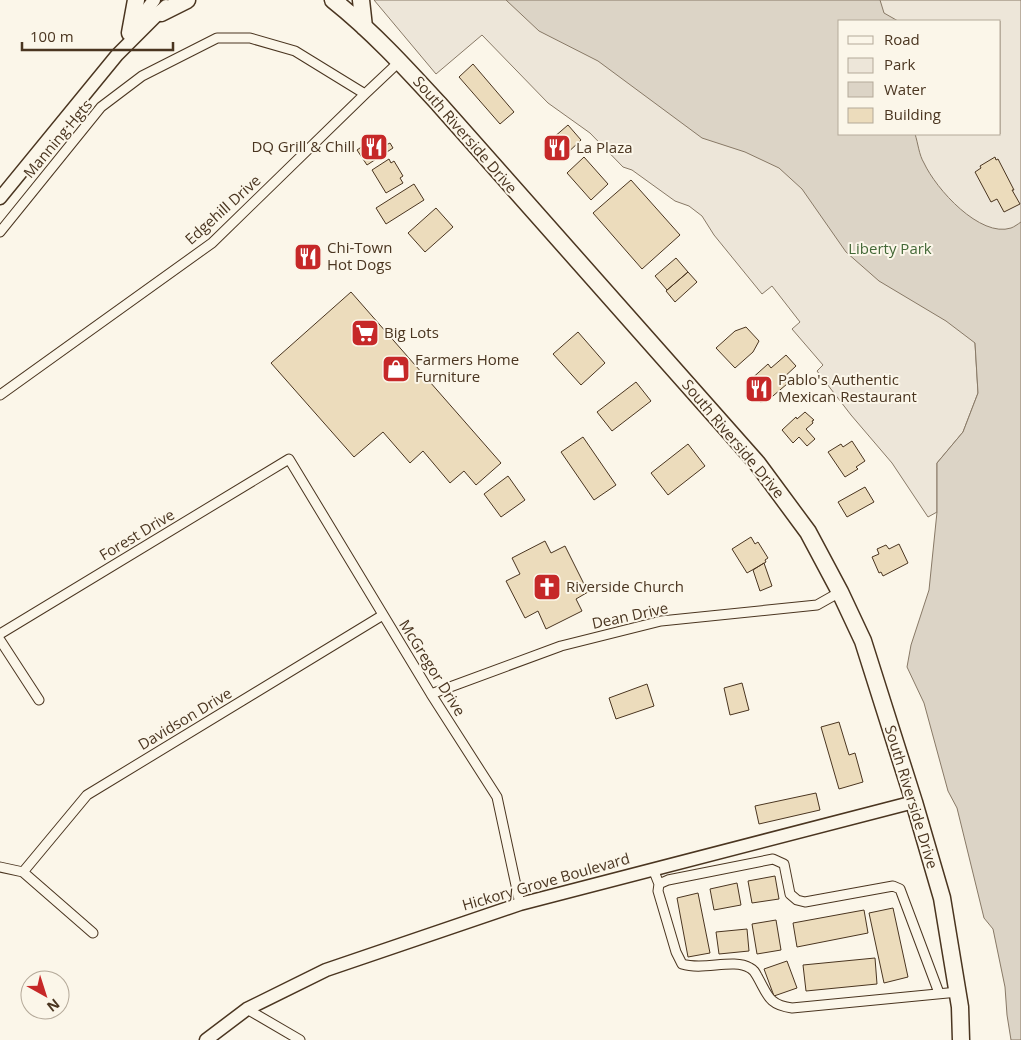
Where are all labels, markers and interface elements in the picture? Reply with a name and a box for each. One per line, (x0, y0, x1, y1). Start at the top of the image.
scale bar (22, 20, 174, 52)
legend (838, 20, 1001, 135)
text: 100 m (30, 26, 74, 46)
text: Road (884, 29, 920, 49)
text: Park (884, 54, 915, 74)
street label: South Riverside Drive (409, 72, 522, 197)
text: Water (884, 79, 926, 99)
street label: Manning Hgts (18, 95, 96, 182)
text: Building (884, 104, 941, 124)
restaurant icon: DQ Grill & Chill (359, 132, 389, 162)
restaurant icon: La Plaza (542, 133, 572, 163)
place label: DQ Grill & Chill (251, 136, 355, 156)
place label: La Plaza (576, 137, 633, 157)
street label: Edgehill Drive (180, 170, 264, 249)
place label: Chi-Town Hot Dogs (327, 237, 392, 274)
park label: Liberty Park (848, 238, 932, 258)
restaurant icon: Chi-Town Hot Dogs (293, 242, 323, 272)
supermarket icon: Big Lots (350, 318, 380, 348)
place label: Big Lots (384, 322, 439, 342)
place label: Farmers Home Furniture (415, 349, 519, 386)
shop icon: Farmers Home Furniture (381, 354, 411, 384)
place label: Pablo's Authentic Mexican Restaurant (778, 369, 917, 406)
restaurant icon: Pablo's Authentic Mexican Restaurant (744, 374, 774, 404)
street label: South Riverside Drive (678, 375, 789, 502)
street label: Forest Drive (95, 504, 178, 564)
church icon: Riverside Church (532, 572, 562, 602)
place label: Riverside Church (566, 576, 684, 596)
street label: Dean Drive (590, 597, 670, 633)
street label: McGregor Drive (395, 616, 470, 719)
street label: Davidson Drive (134, 682, 235, 754)
street label: South Riverside Drive (881, 722, 943, 871)
street label: Hickory Grove Boulevard (460, 847, 632, 915)
north arrow (20, 970, 70, 1020)
text: N (43, 995, 64, 1016)

